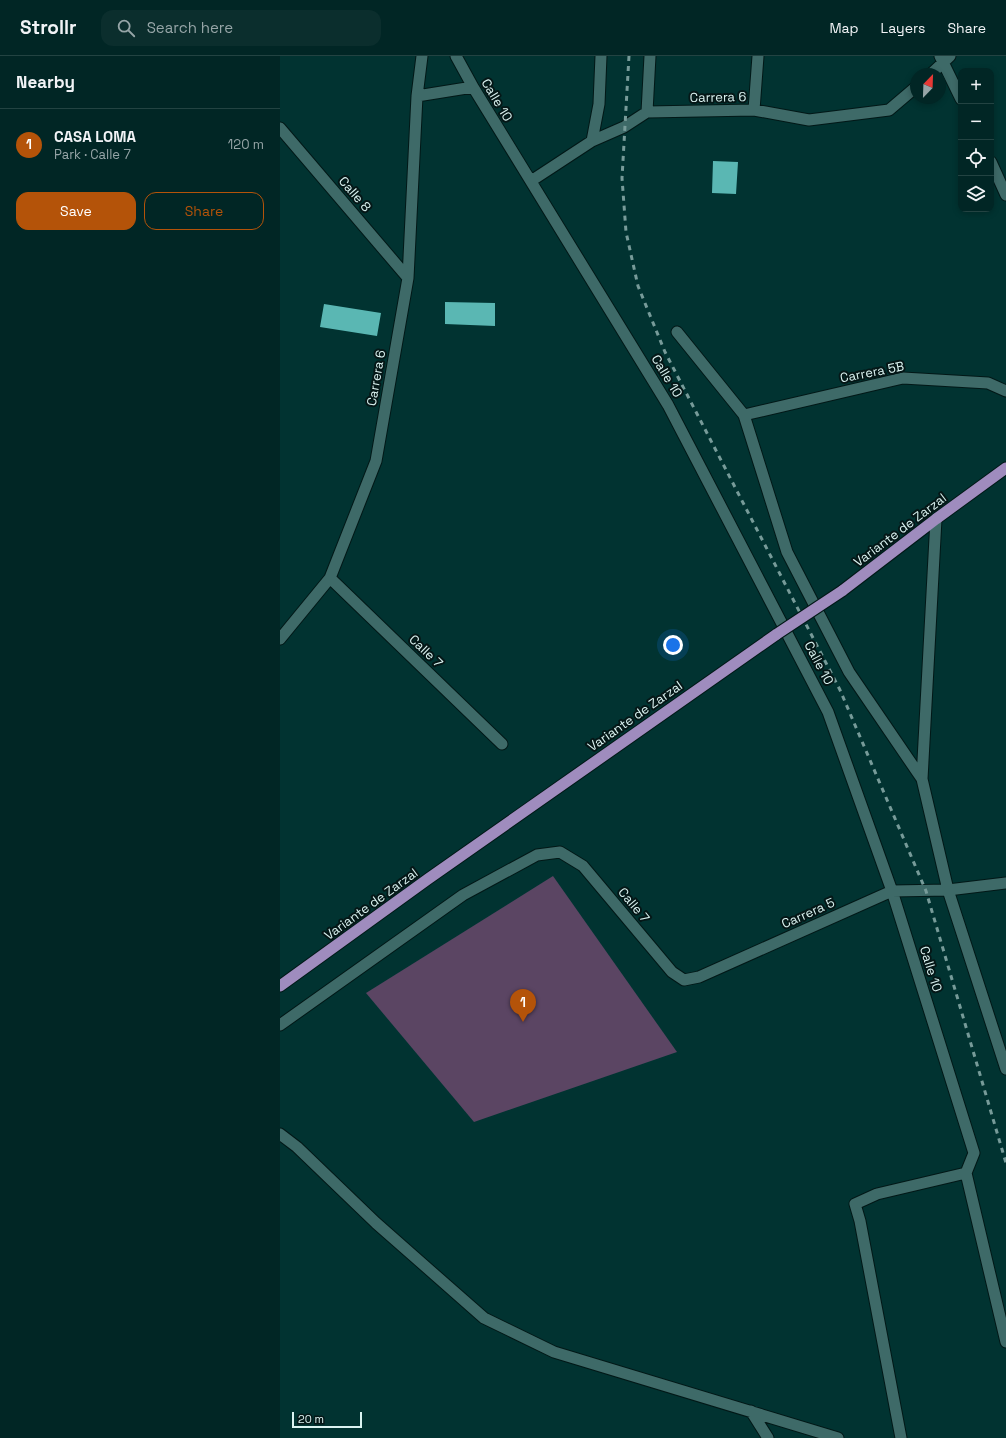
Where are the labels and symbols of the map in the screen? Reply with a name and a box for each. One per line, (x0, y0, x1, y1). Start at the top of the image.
north arrow (910, 68, 946, 104)
street label: Calle 10 (478, 75, 516, 125)
street label: Carrera 6 (690, 88, 746, 106)
street label: Calle 8 (335, 173, 375, 215)
street label: Carrera 6 (363, 349, 389, 407)
street label: Calle 10 (648, 351, 686, 401)
street label: Carrera 5B (838, 357, 906, 387)
street label: Variante de Zarzal (850, 490, 950, 570)
street label: Calle 7 (406, 631, 446, 671)
your location (663, 635, 683, 655)
street label: Calle 10 (800, 638, 838, 688)
street label: Variante de Zarzal (584, 677, 686, 755)
street label: Variante de Zarzal (321, 864, 421, 944)
street label: Calle 7 (614, 884, 654, 926)
street label: Carrera 5 (779, 894, 837, 932)
street label: Calle 10 (916, 944, 946, 994)
pin: 1 (510, 989, 536, 1022)
scale bar (292, 1410, 362, 1429)

